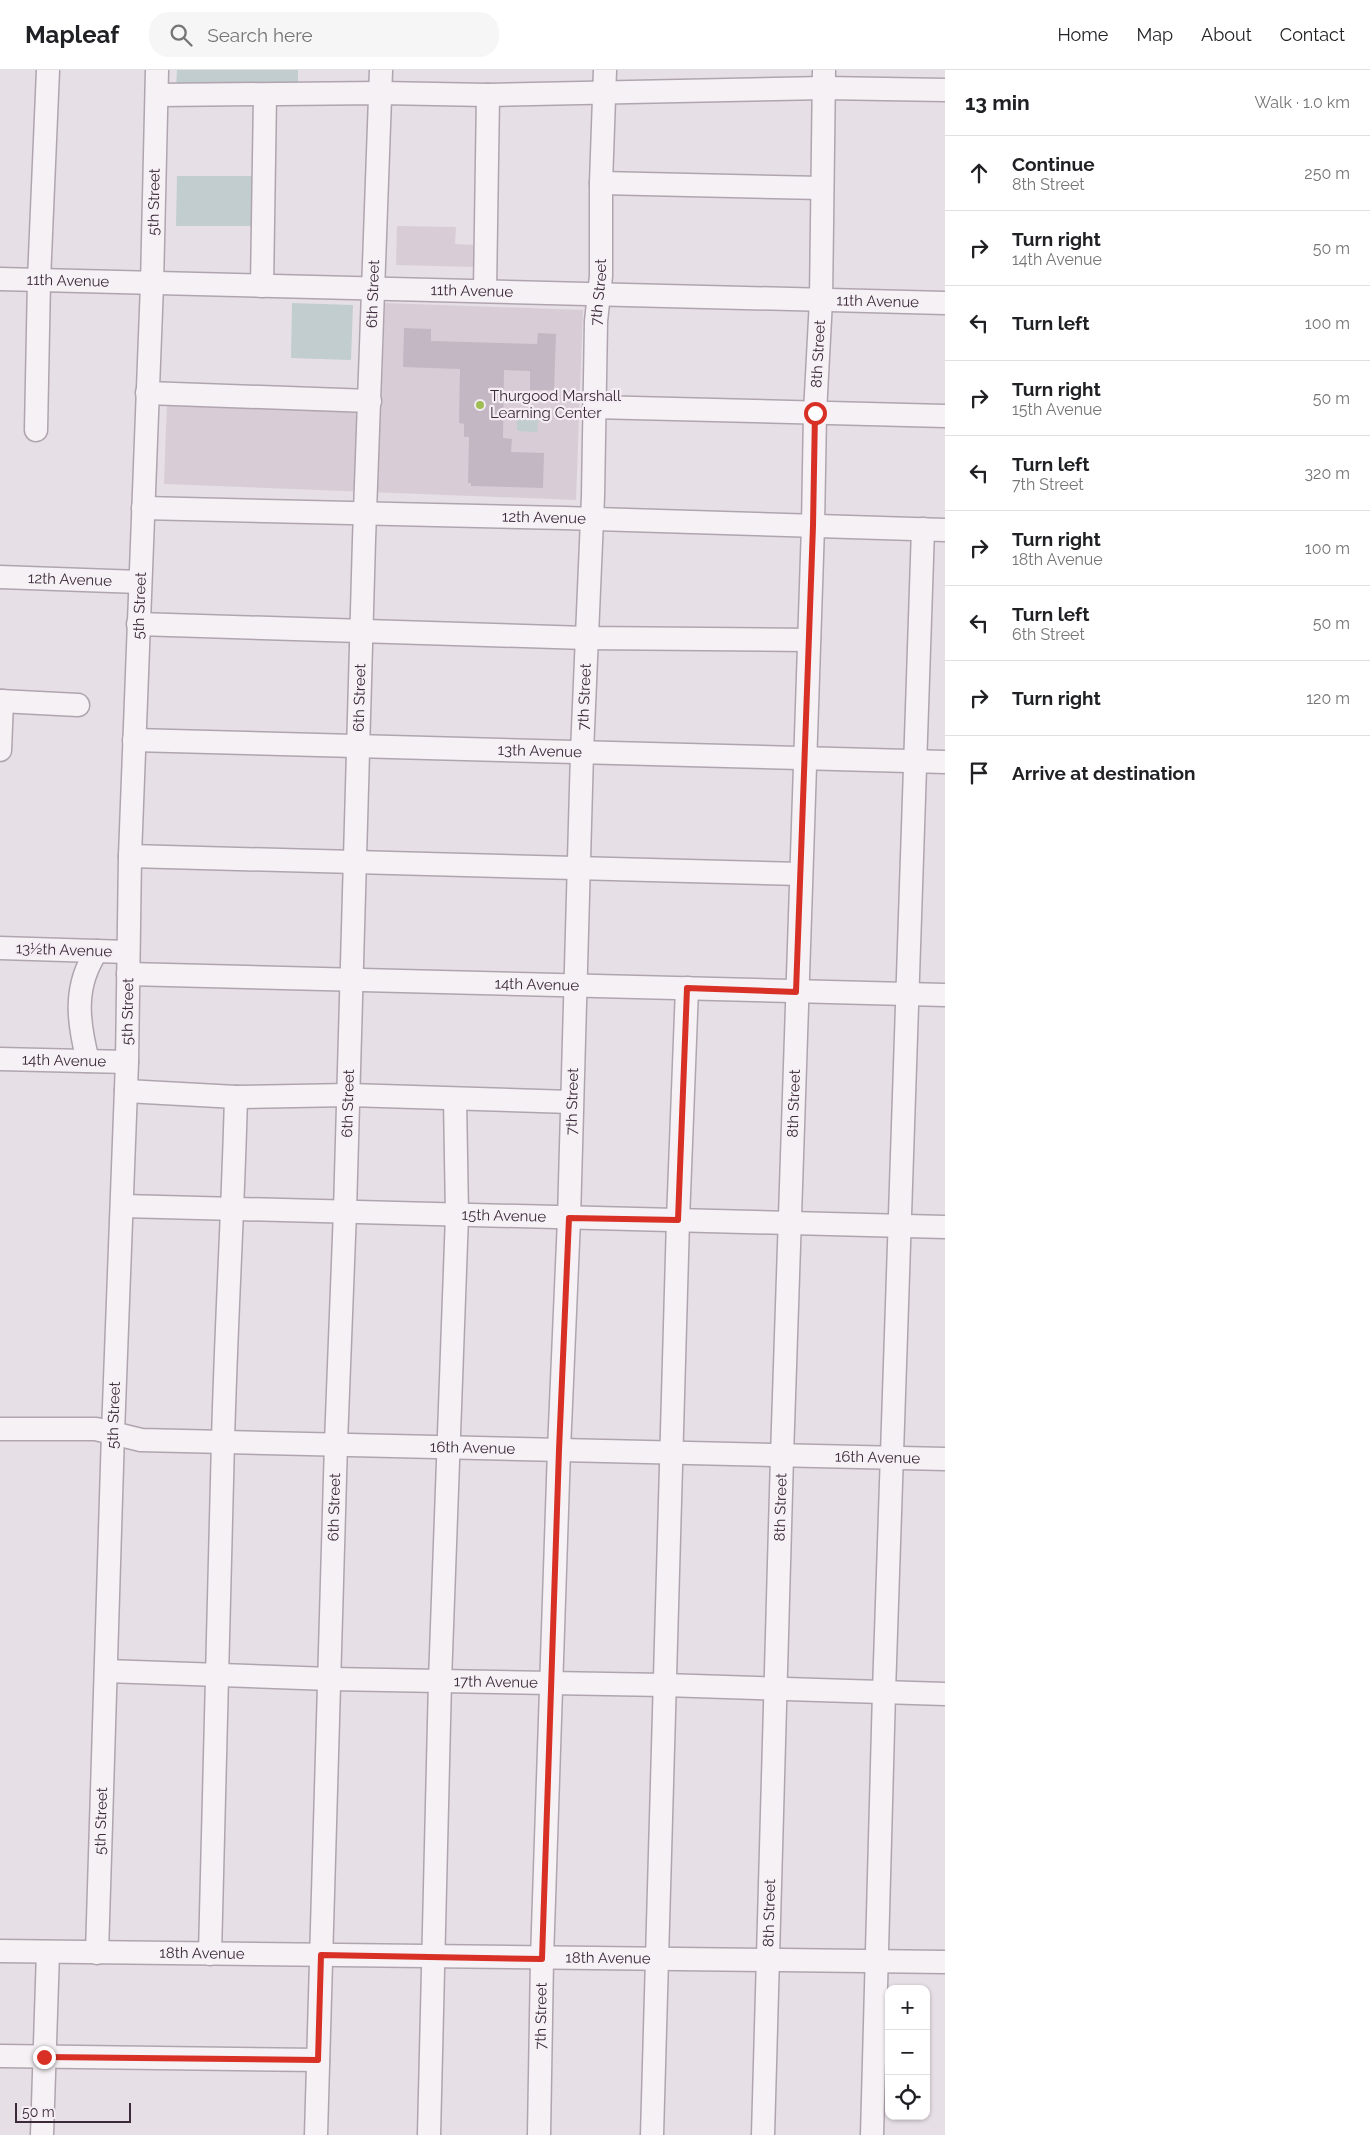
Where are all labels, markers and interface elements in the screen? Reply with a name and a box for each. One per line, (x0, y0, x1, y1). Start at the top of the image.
search box (149, 12, 499, 57)
text: Mapleaf (25, 20, 119, 49)
icon: search (167, 21, 195, 49)
text: Search here (207, 24, 313, 46)
text: Home (1057, 24, 1108, 45)
text: Map (1136, 24, 1173, 45)
text: About (1201, 24, 1252, 45)
text: Contact (1280, 24, 1345, 45)
text: 13 min (965, 90, 1030, 115)
text: Walk · 1.0 km (1254, 93, 1350, 112)
text: Continue (1012, 153, 1095, 175)
icon: ahead (965, 159, 993, 187)
text: 250 m (1304, 164, 1350, 183)
street label: 5th Street (144, 168, 164, 236)
text: 8th Street (1012, 175, 1085, 194)
text: Turn right (1012, 228, 1101, 250)
icon: right (965, 234, 993, 262)
text: 50 m (1313, 239, 1350, 258)
text: 14th Avenue (1012, 250, 1102, 269)
street label: 6th Street (363, 259, 383, 328)
street label: 7th Street (587, 259, 610, 326)
street label: 11th Avenue (26, 271, 110, 291)
street label: 11th Avenue (430, 281, 514, 301)
street label: 11th Avenue (836, 291, 919, 311)
icon: left (965, 309, 993, 337)
text: Turn left (1012, 312, 1089, 334)
text: 100 m (1305, 314, 1350, 333)
street label: 8th Street (807, 319, 829, 388)
text: Turn right (1012, 378, 1101, 400)
icon: right (965, 384, 993, 412)
place label: Thurgood Marshall Learning Center (490, 387, 622, 422)
text: 50 m (1313, 389, 1350, 408)
marker: Thurgood Marshall Learning Center (474, 399, 486, 411)
text: 15th Avenue (1012, 400, 1102, 419)
route start (804, 402, 827, 425)
text: Turn left (1012, 453, 1089, 475)
icon: left (965, 459, 993, 487)
text: 320 m (1305, 464, 1350, 483)
text: 7th Street (1012, 475, 1084, 494)
street label: 12th Avenue (502, 508, 586, 528)
text: Turn right (1012, 528, 1101, 550)
icon: right (965, 534, 993, 562)
text: 100 m (1305, 539, 1350, 558)
text: 18th Avenue (1012, 550, 1103, 569)
street label: 12th Avenue (28, 569, 112, 590)
street label: 5th Street (129, 572, 150, 640)
text: Turn left (1012, 603, 1089, 625)
icon: left (965, 609, 993, 637)
text: 50 m (1313, 614, 1350, 633)
text: 6th Street (1012, 625, 1085, 644)
street label: 6th Street (350, 663, 369, 732)
street label: 7th Street (574, 663, 595, 731)
icon: right (965, 684, 993, 712)
text: Turn right (1012, 687, 1101, 709)
text: 120 m (1306, 689, 1350, 708)
street label: 13th Avenue (497, 741, 582, 761)
icon: arrive (965, 759, 993, 787)
text: Arrive at destination (1012, 762, 1196, 784)
street label: 13½th Avenue (16, 939, 113, 961)
street label: 14th Avenue (494, 974, 580, 995)
street label: 5th Street (118, 978, 137, 1045)
street label: 14th Avenue (22, 1051, 107, 1071)
street label: 7th Street (562, 1068, 582, 1135)
street label: 6th Street (338, 1069, 358, 1138)
street label: 8th Street (784, 1069, 804, 1138)
street label: 15th Avenue (461, 1206, 547, 1226)
street label: 5th Street (104, 1381, 124, 1449)
street label: 16th Avenue (430, 1438, 516, 1458)
street label: 16th Avenue (835, 1447, 921, 1467)
street label: 6th Street (324, 1473, 344, 1542)
street label: 8th Street (771, 1473, 791, 1542)
street label: 17th Avenue (454, 1672, 538, 1692)
street label: 5th Street (91, 1787, 111, 1855)
street label: 8th Street (759, 1879, 779, 1947)
street label: 18th Avenue (159, 1944, 245, 1963)
street label: 18th Avenue (565, 1949, 651, 1968)
street label: 7th Street (531, 1982, 551, 2050)
map controls (885, 1985, 930, 2120)
button: + (885, 1985, 930, 2030)
button: − (885, 2030, 930, 2075)
route end (33, 2046, 56, 2069)
button: locate (885, 2075, 930, 2120)
scale bar (15, 2100, 131, 2123)
text: 50 m (22, 2104, 55, 2120)

